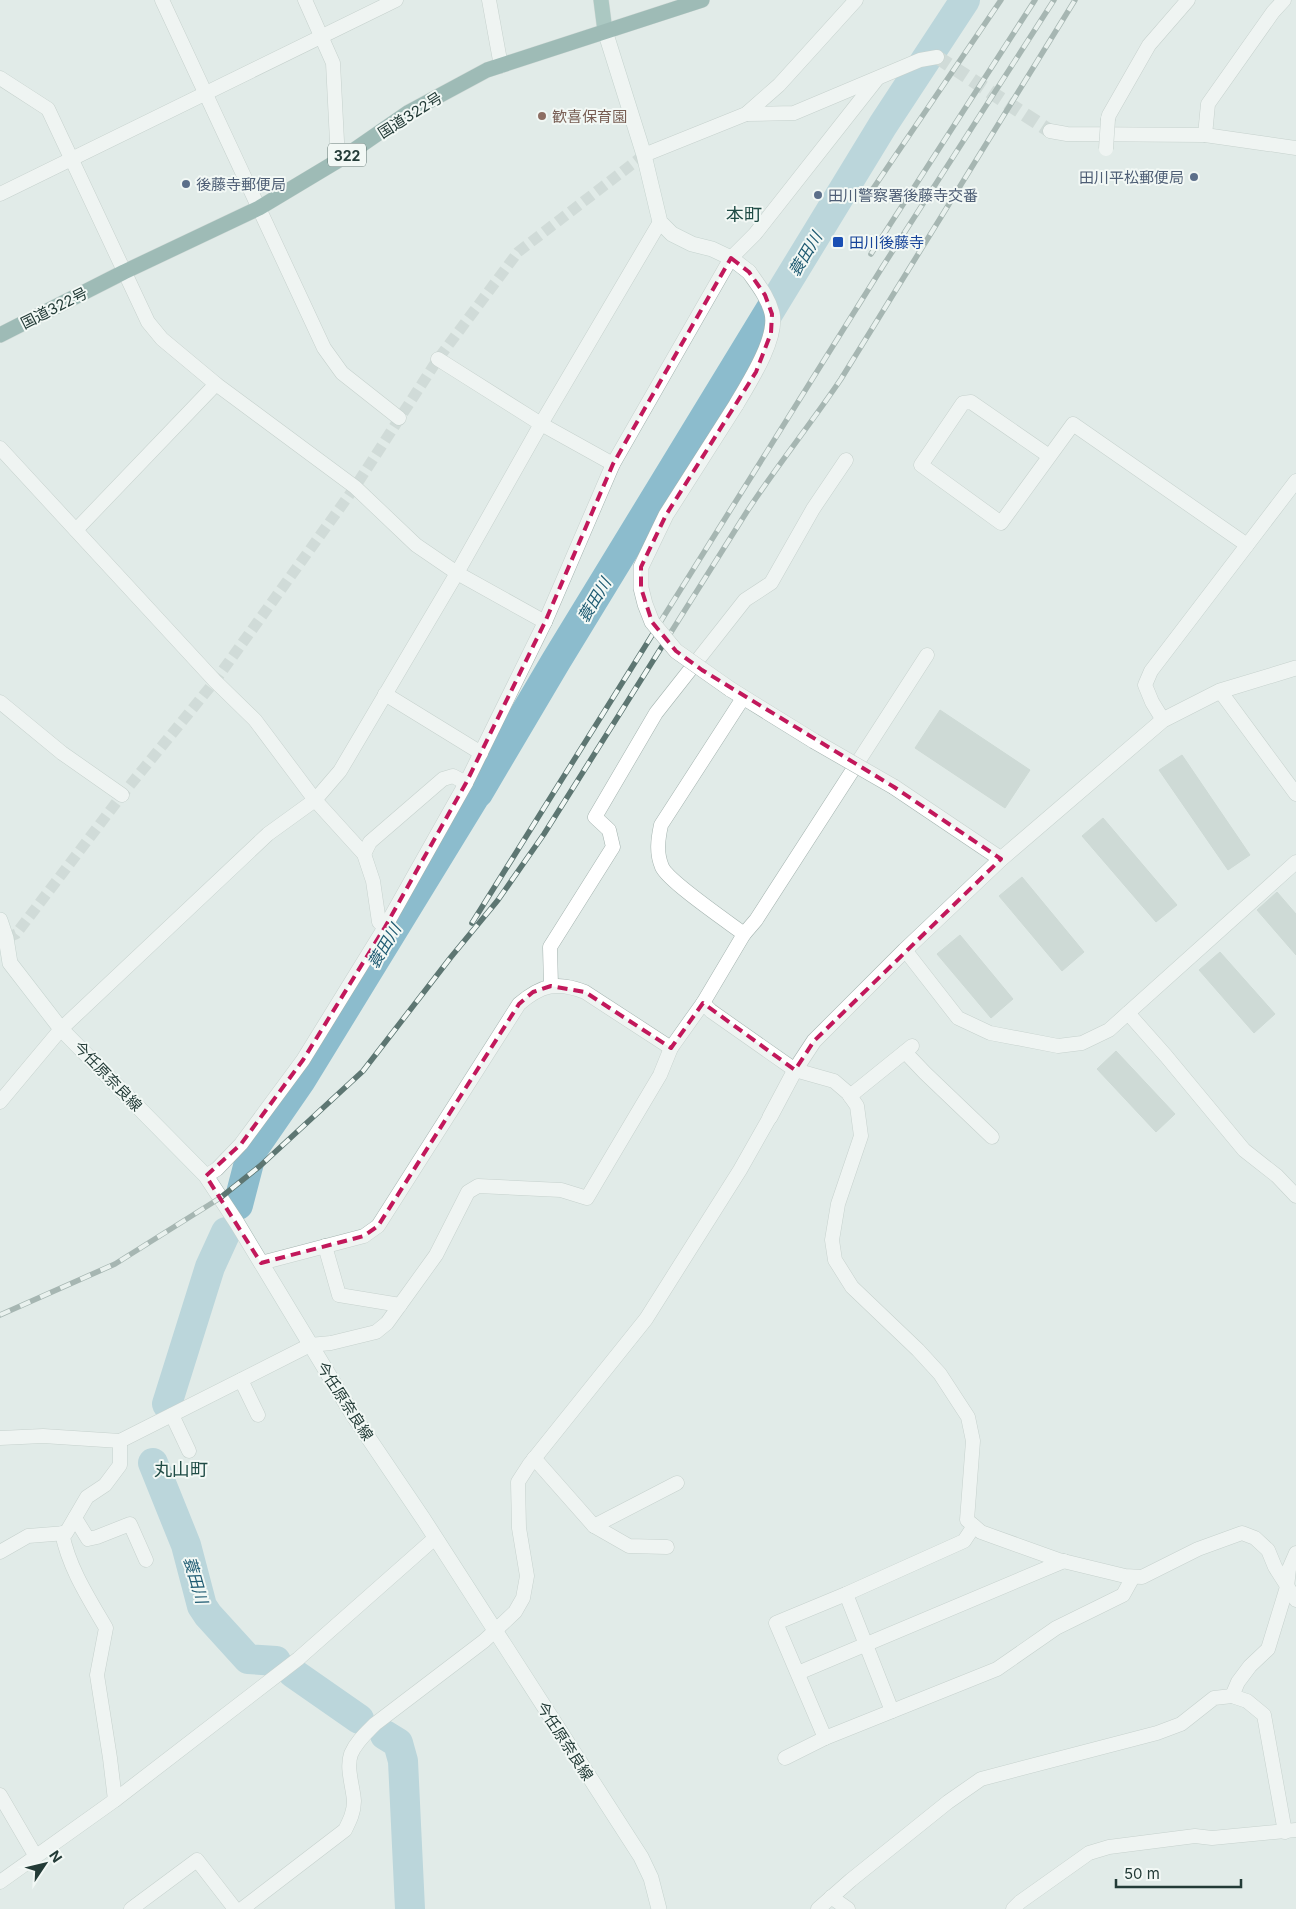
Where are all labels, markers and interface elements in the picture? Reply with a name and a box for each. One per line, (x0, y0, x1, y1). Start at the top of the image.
street label: 国道322号 (374, 88, 446, 142)
place label: 歓喜保育園 (552, 107, 627, 126)
marker: 歓喜保育園 (536, 110, 548, 122)
road number: 322 (328, 144, 366, 166)
place label: 田川平松郵便局 (1079, 168, 1184, 187)
marker: 田川平松郵便局 (1188, 171, 1200, 183)
place label: 後藤寺郵便局 (196, 175, 286, 194)
marker: 後藤寺郵便局 (180, 178, 192, 190)
place label: 田川警察署後藤寺交番 (828, 186, 978, 205)
marker: 田川警察署後藤寺交番 (812, 189, 824, 201)
district label: 本町 (726, 204, 762, 225)
water label: 蓑田川 (784, 227, 827, 280)
place label: 田川後藤寺 (849, 233, 924, 252)
marker: 田川後藤寺 (831, 235, 845, 249)
street label: 国道322号 (17, 283, 91, 333)
water label: 蓑田川 (573, 573, 616, 626)
water label: 蓑田川 (363, 919, 406, 972)
street label: 今任原奈良線 (70, 1037, 146, 1115)
street label: 今任原奈良線 (313, 1358, 377, 1444)
district label: 丸山町 (154, 1459, 208, 1480)
water label: 蓑田川 (180, 1554, 213, 1608)
street label: 今任原奈良線 (533, 1698, 597, 1784)
north arrow (20, 1839, 70, 1889)
text: N (46, 1847, 66, 1866)
scale bar (1116, 1856, 1241, 1888)
text: 50 m (1124, 1864, 1160, 1883)

